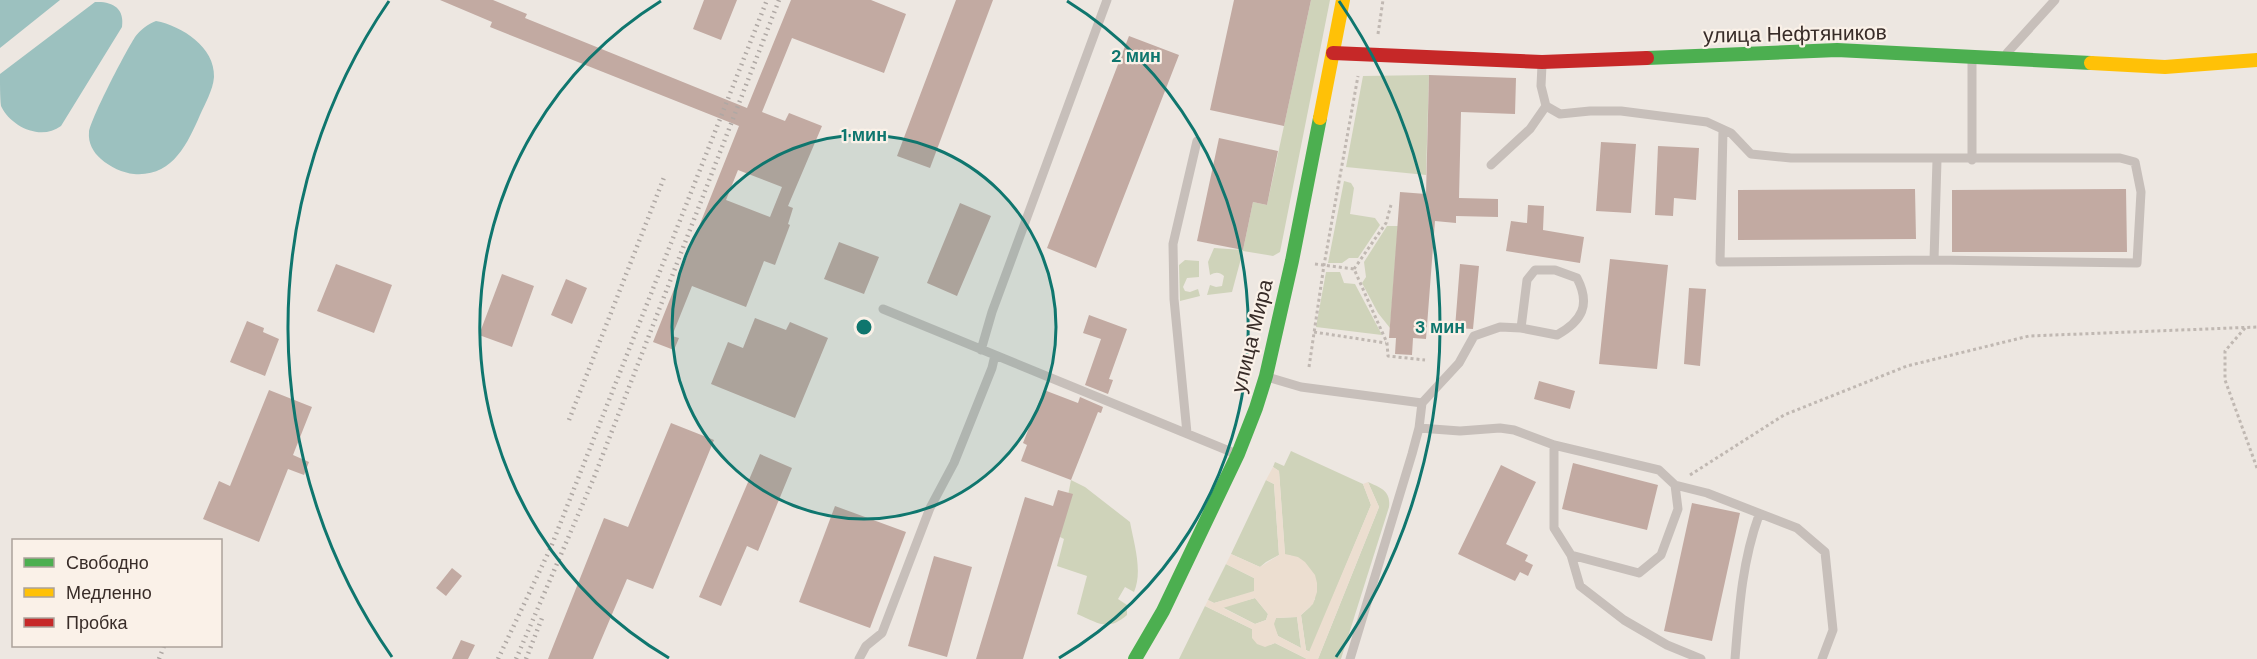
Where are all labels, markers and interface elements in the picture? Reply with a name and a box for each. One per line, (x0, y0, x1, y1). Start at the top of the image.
street label: улица Нефтяников (1703, 18, 1887, 50)
text: 2 мин (1111, 44, 1161, 68)
text: 1 мин (841, 123, 887, 147)
street label: улица Мира (1224, 276, 1280, 396)
text: 3 мин (1415, 315, 1465, 339)
centre of rings (854, 317, 874, 337)
legend (12, 539, 222, 647)
text: Свободно (66, 551, 149, 575)
text: Медленно (66, 581, 152, 605)
text: Пробка (66, 611, 129, 635)

